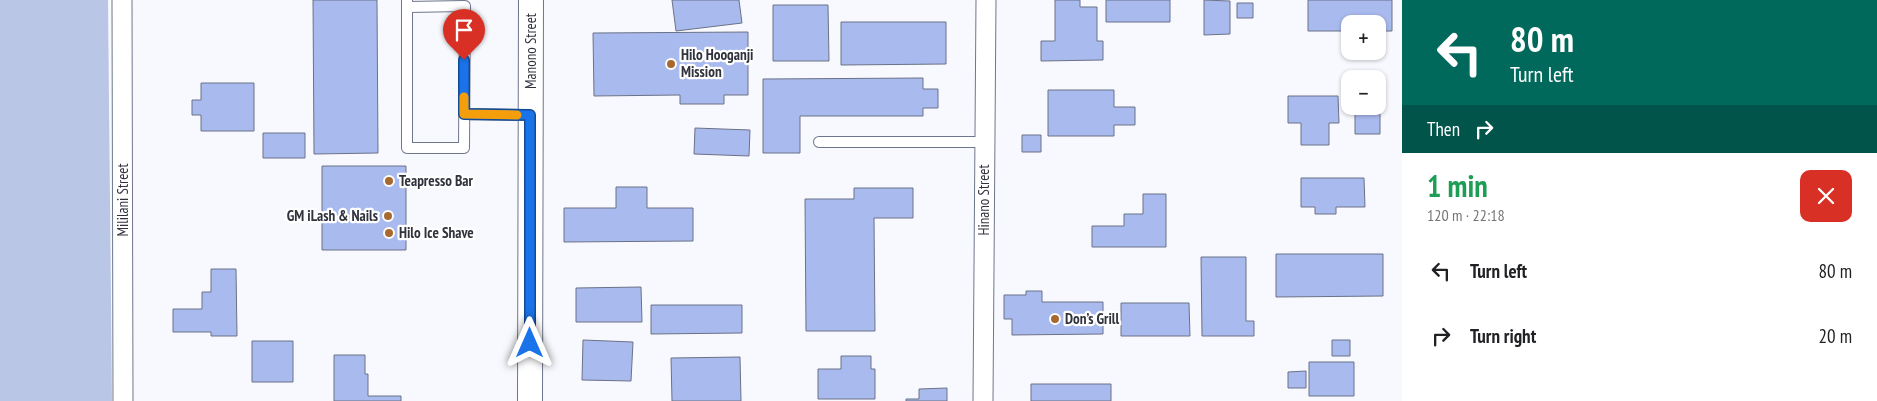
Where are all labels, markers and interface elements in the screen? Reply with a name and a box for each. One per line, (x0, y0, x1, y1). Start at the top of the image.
pin (443, 9, 485, 60)
street label: Manono Street (521, 13, 540, 89)
map controls (1341, 15, 1386, 115)
button: + (1341, 15, 1386, 60)
icon: arrive (450, 16, 478, 44)
text: 80 m (1510, 16, 1574, 62)
icon: left (1427, 20, 1492, 85)
place label: Hilo Hooganji Mission (681, 45, 753, 81)
marker: Hilo Hooganji Mission (665, 58, 677, 70)
text: Turn left (1510, 60, 1574, 88)
button: − (1341, 70, 1386, 115)
icon: right (1470, 115, 1498, 143)
text: Then (1427, 117, 1460, 141)
street label: Mililani Street (113, 163, 132, 237)
street label: Hinano Street (974, 164, 993, 236)
text: 1 min (1427, 166, 1488, 205)
button: close (1800, 170, 1852, 222)
place label: Teapresso Bar (399, 171, 473, 190)
marker: Teapresso Bar (383, 175, 395, 187)
text: 120 m · 22:18 (1427, 205, 1505, 225)
place label: GM iLash & Nails (287, 206, 378, 225)
marker: GM iLash & Nails (382, 210, 394, 222)
place label: Hilo Ice Shave (399, 223, 474, 242)
marker: Hilo Ice Shave (383, 227, 395, 239)
icon: left (1427, 257, 1455, 285)
text: Turn left (1470, 259, 1527, 283)
text: 80 m (1819, 259, 1852, 283)
place label: Don’s Grill (1065, 309, 1119, 328)
marker: Don’s Grill (1049, 313, 1061, 325)
position arrow (503, 316, 555, 368)
icon: right (1427, 322, 1455, 350)
text: Turn right (1470, 324, 1536, 348)
text: 20 m (1819, 324, 1852, 348)

